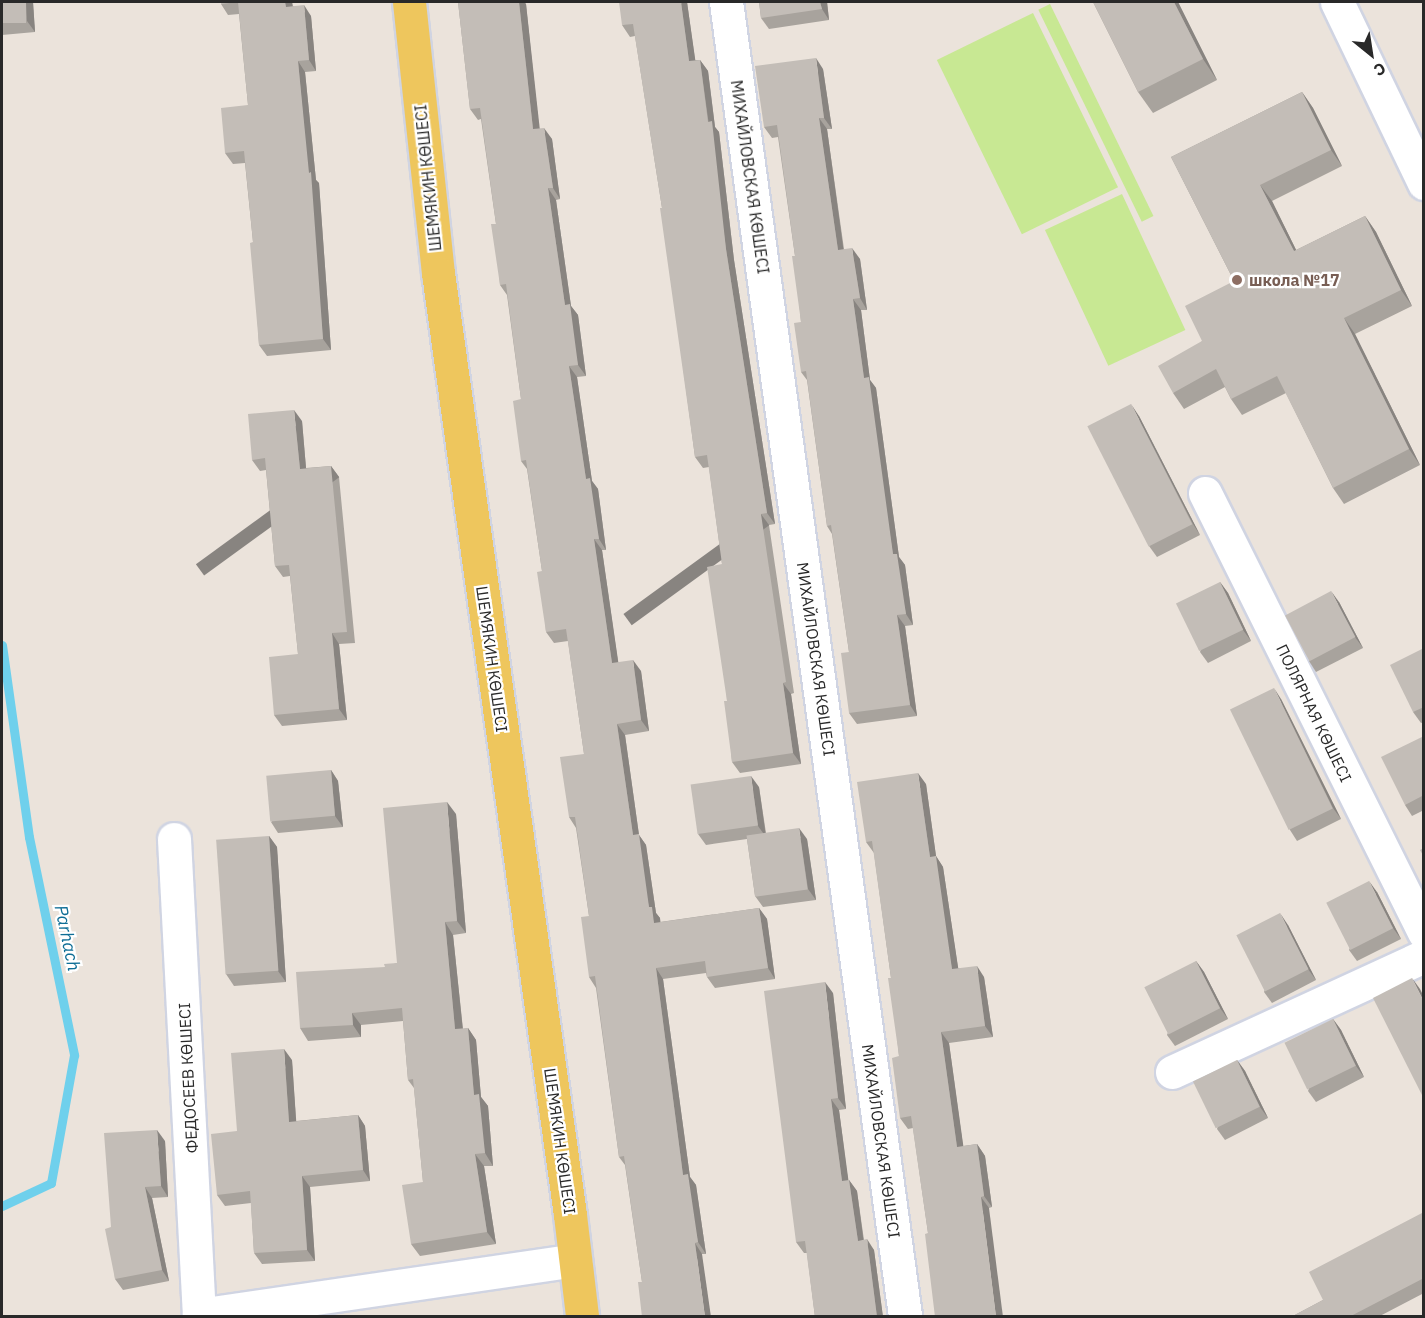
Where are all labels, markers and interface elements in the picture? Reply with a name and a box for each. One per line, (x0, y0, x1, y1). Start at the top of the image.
north arrow (1341, 24, 1401, 84)
text: С (1370, 58, 1390, 81)
street label: МИХАЙЛОВСКАЯ КӨШЕСІ (727, 79, 773, 275)
street label: ШЕМЯКИН КӨШЕСІ (411, 104, 445, 252)
place label: школа №17 (1249, 270, 1339, 290)
marker: школа №17 (1230, 273, 1244, 287)
street label: МИХАЙЛОВСКАЯ КӨШЕСІ (793, 561, 839, 757)
street label: ШЕМЯКИН КӨШЕСІ (472, 585, 512, 733)
street label: ПОЛЯРНАЯ КӨШЕСІ (1272, 641, 1356, 785)
water label: Parhach (49, 903, 85, 973)
street label: ФЕДОСЕЕВ КӨШЕСІ (174, 1002, 202, 1154)
street label: МИХАЙЛОВСКАЯ КӨШЕСІ (858, 1043, 904, 1239)
street label: ШЕМЯКИН КӨШЕСІ (540, 1067, 580, 1215)

